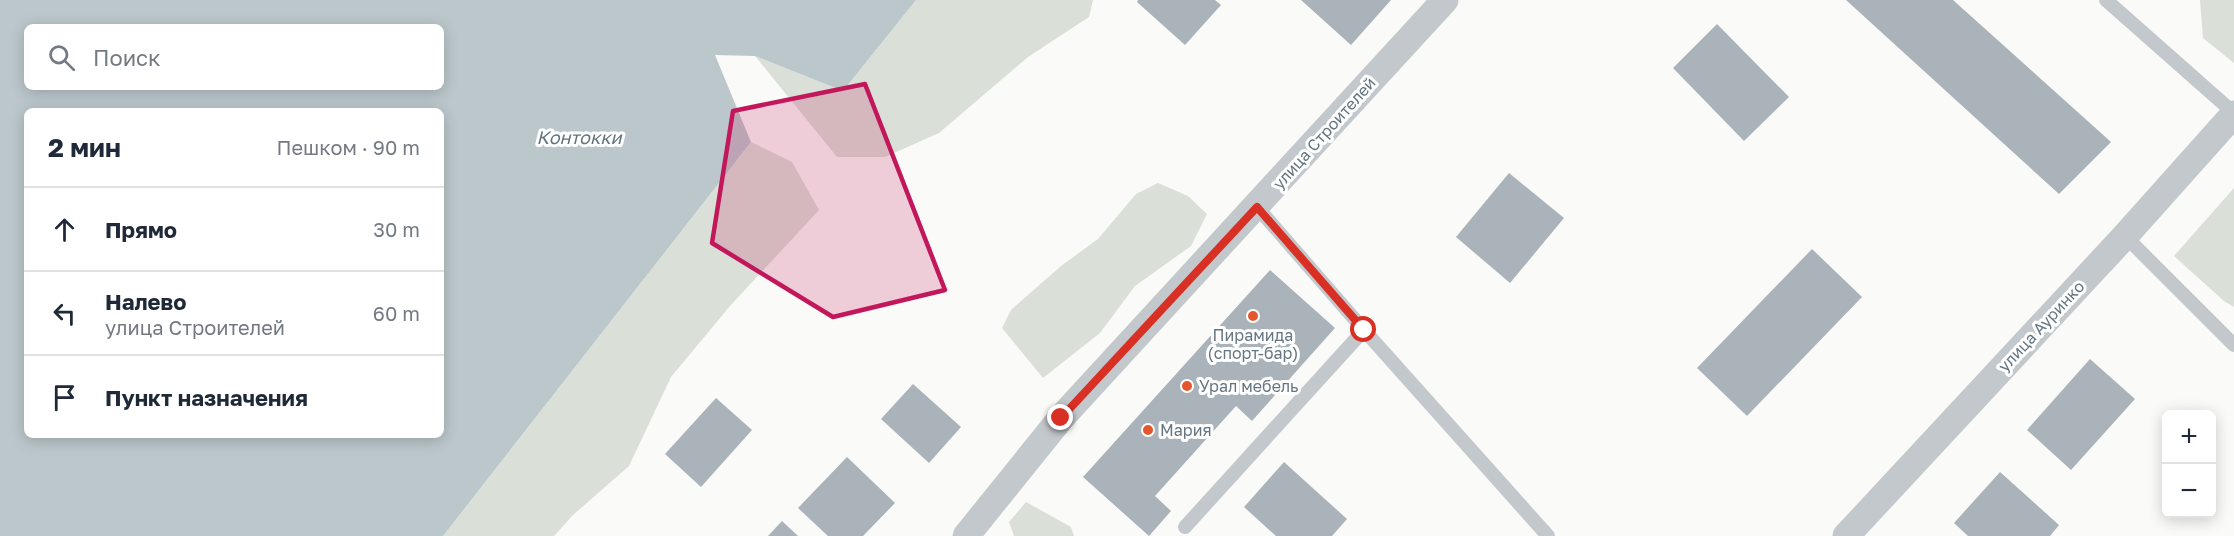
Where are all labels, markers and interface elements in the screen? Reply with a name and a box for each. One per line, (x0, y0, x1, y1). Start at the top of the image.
search box (24, 24, 444, 90)
icon: search (45, 41, 78, 74)
text: Поиск (93, 44, 161, 71)
street label: улица Строителей (1268, 73, 1380, 193)
water label: Контокки (536, 126, 623, 148)
text: 2 мин (48, 132, 121, 163)
text: Пешком · 90 m (277, 135, 420, 159)
icon: ahead (48, 213, 81, 246)
text: Прямо (105, 216, 177, 243)
text: 30 m (373, 217, 420, 241)
street label: улица Ауринко (1994, 276, 2088, 376)
text: Налево (105, 288, 187, 315)
icon: left (48, 297, 81, 330)
text: 60 m (373, 301, 420, 325)
marker: Пирамида (спорт-бар) (1246, 309, 1260, 323)
text: улица Строителей (105, 315, 285, 339)
route start (1350, 316, 1376, 342)
place label: Пирамида (спорт-бар) (1208, 325, 1298, 363)
place label: Урал мебель (1199, 376, 1299, 396)
marker: Урал мебель (1180, 379, 1194, 393)
icon: arrive (48, 381, 81, 414)
text: Пункт назначения (105, 384, 308, 411)
route end (1047, 404, 1073, 430)
map controls (2162, 410, 2216, 518)
button: + (2162, 410, 2216, 464)
place label: Мария (1160, 420, 1212, 440)
marker: Мария (1141, 423, 1155, 437)
button: − (2162, 464, 2216, 518)

